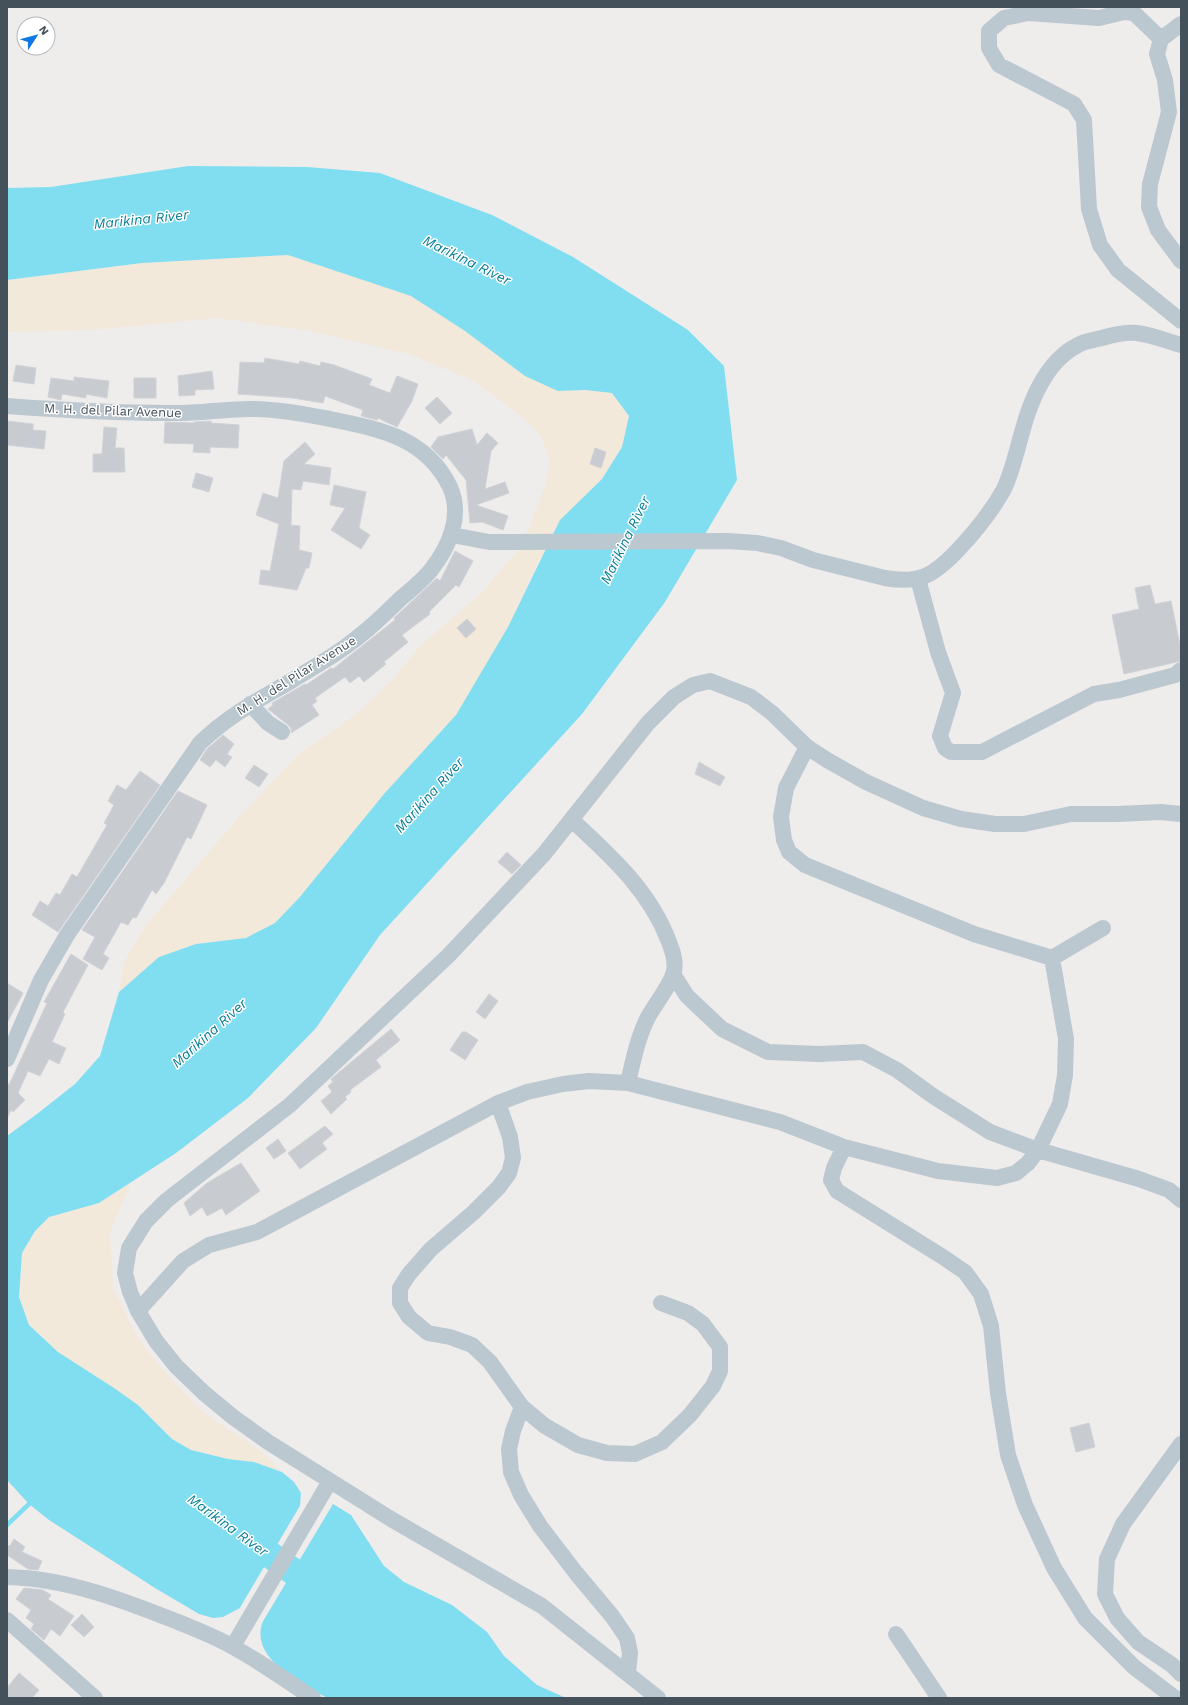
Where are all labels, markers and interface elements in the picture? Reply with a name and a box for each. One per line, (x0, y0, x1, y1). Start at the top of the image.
north arrow (16, 16, 56, 56)
text: N (36, 23, 51, 38)
water label: Marikina River (93, 206, 190, 232)
water label: Marikina River (421, 232, 514, 288)
street label: M. H. del Pilar Avenue (44, 401, 182, 420)
water label: Marikina River (597, 493, 653, 586)
street label: M. H. del Pilar Avenue (234, 633, 359, 718)
water label: Marikina River (391, 754, 467, 836)
water label: Marikina River (168, 995, 250, 1071)
water label: Marikina River (185, 1491, 272, 1560)

